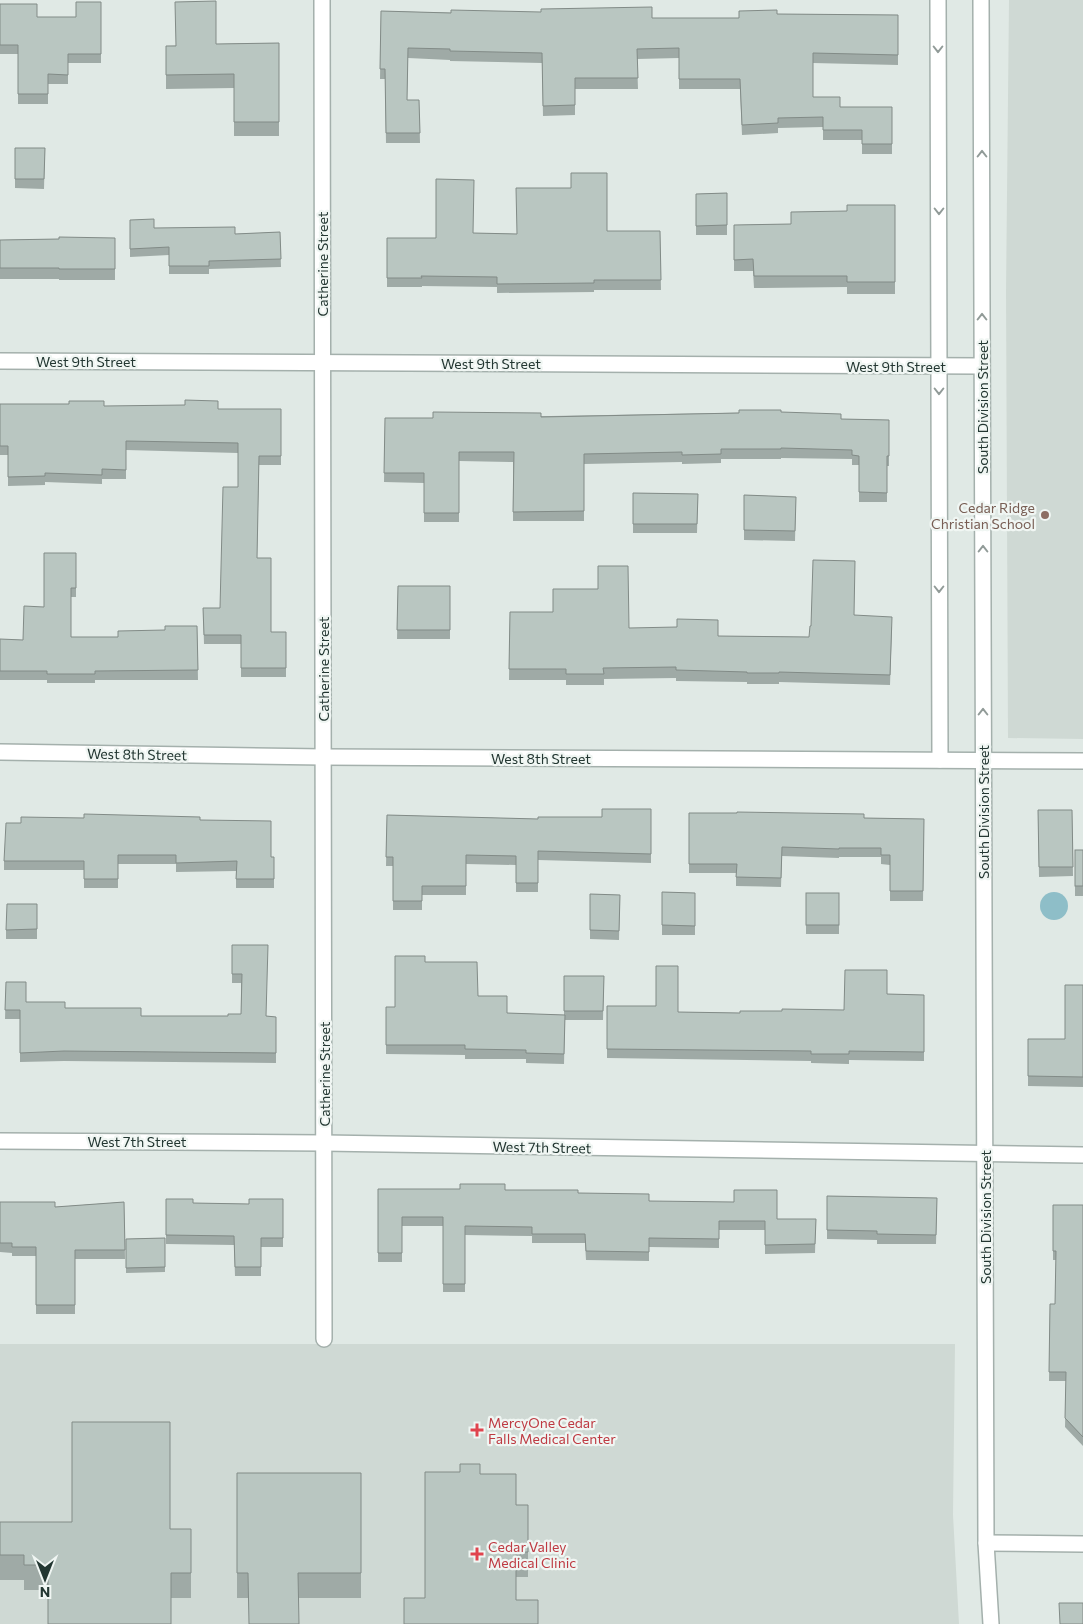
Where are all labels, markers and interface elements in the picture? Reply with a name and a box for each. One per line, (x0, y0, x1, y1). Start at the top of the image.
one-way arrow (933, 45, 943, 53)
one-way arrow (977, 150, 987, 158)
one-way arrow (934, 208, 944, 215)
street label: Catherine Street (314, 211, 331, 316)
one-way arrow (977, 313, 987, 320)
street label: South Division Street (974, 340, 991, 474)
street label: West 9th Street (36, 353, 136, 370)
street label: West 9th Street (441, 355, 541, 372)
street label: West 9th Street (846, 358, 946, 375)
one-way arrow (934, 388, 944, 395)
place label: Cedar Ridge Christian School (931, 499, 1035, 532)
marker: Cedar Ridge Christian School (1039, 509, 1051, 521)
one-way arrow (978, 545, 988, 553)
one-way arrow (934, 585, 944, 593)
street label: Catherine Street (315, 616, 332, 721)
one-way arrow (978, 708, 988, 716)
street label: West 8th Street (87, 745, 187, 763)
street label: South Division Street (975, 745, 992, 879)
street label: West 8th Street (491, 750, 591, 767)
street label: Catherine Street (316, 1021, 333, 1126)
street label: West 7th Street (88, 1133, 187, 1150)
street label: West 7th Street (492, 1138, 592, 1156)
street label: South Division Street (977, 1150, 994, 1284)
place label: MercyOne Cedar Falls Medical Center (488, 1414, 616, 1447)
marker: MercyOne Cedar Falls Medical Center (470, 1423, 484, 1437)
place label: Cedar Valley Medical Clinic (488, 1538, 576, 1571)
marker: Cedar Valley Medical Clinic (470, 1547, 484, 1561)
north arrow (20, 1554, 70, 1604)
text: N (40, 1584, 50, 1601)

